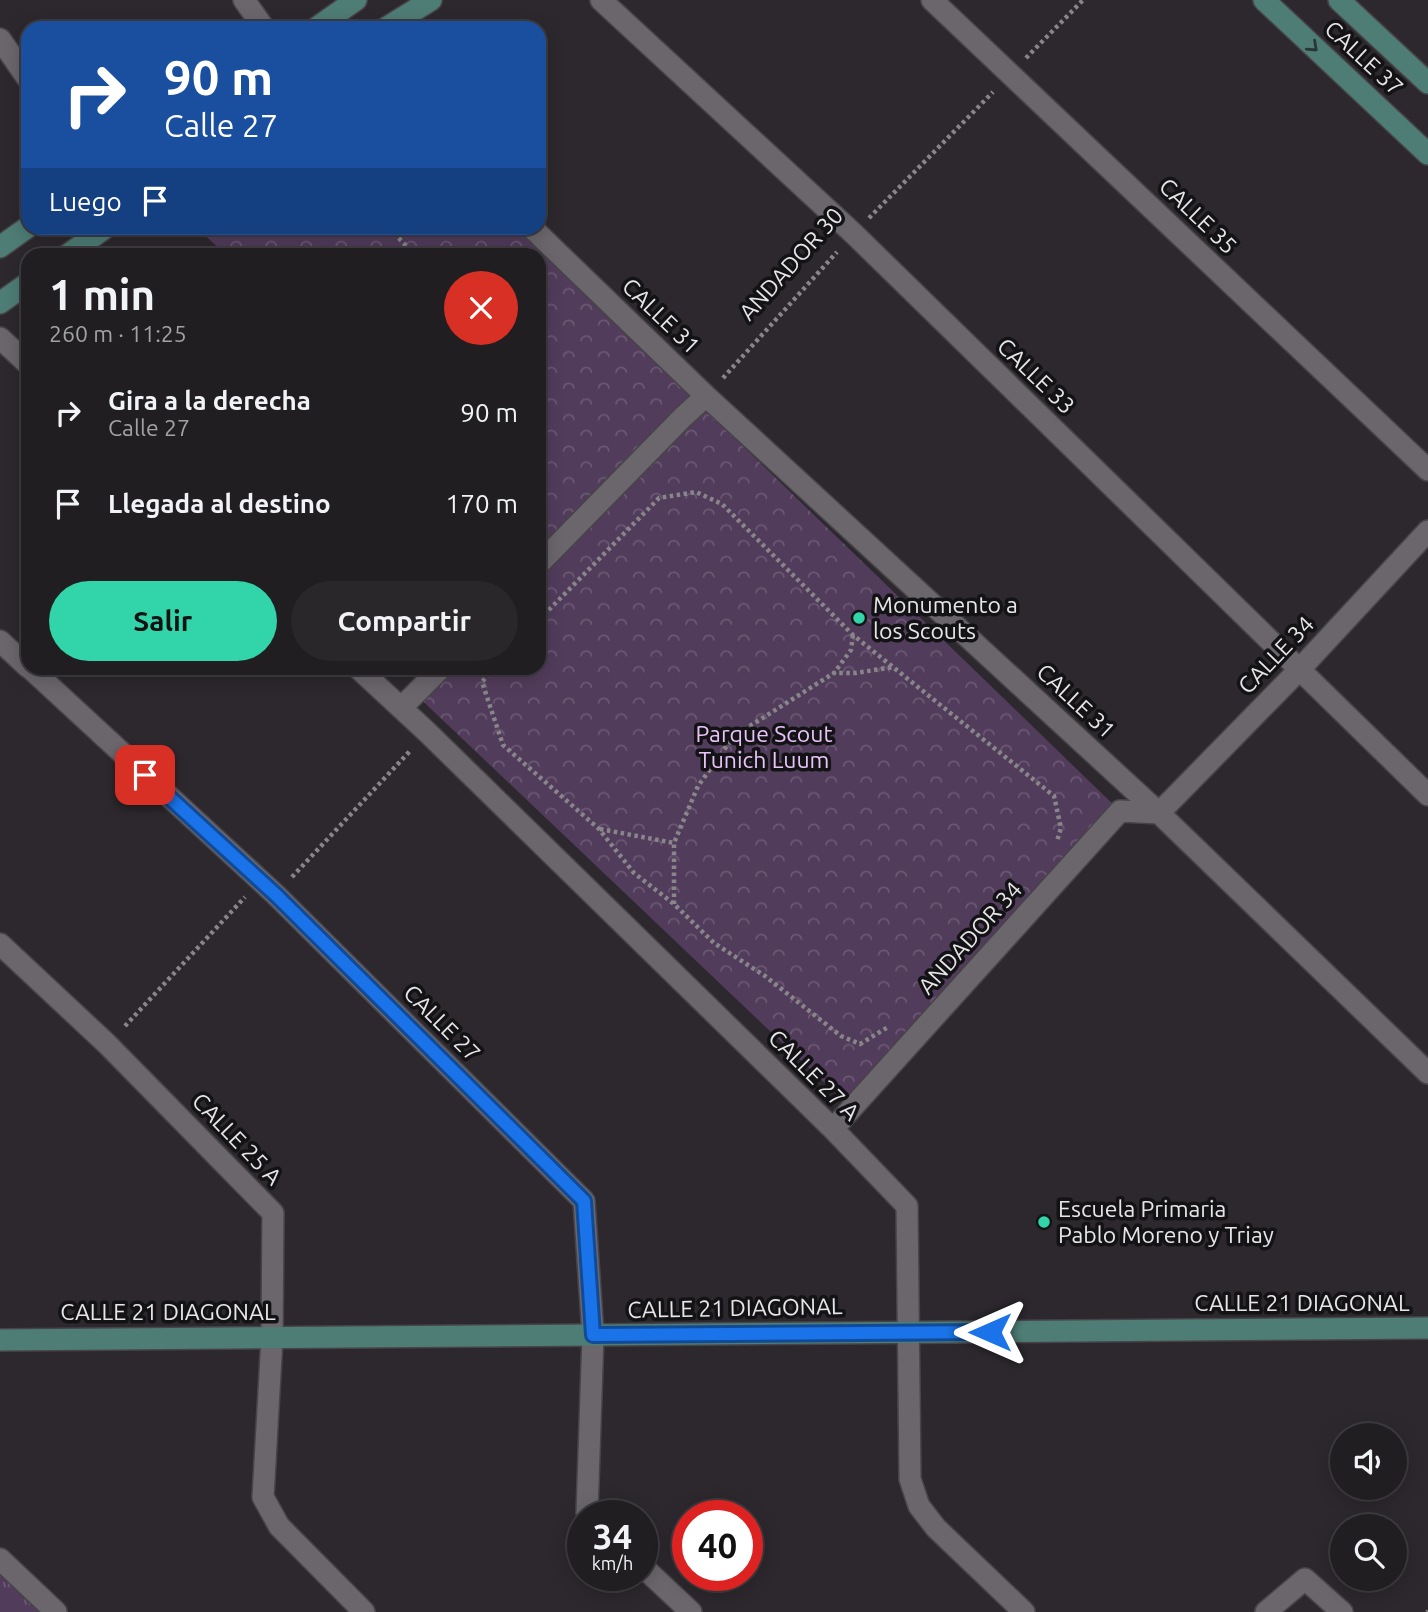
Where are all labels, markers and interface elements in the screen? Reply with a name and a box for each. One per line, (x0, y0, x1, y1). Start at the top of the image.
street label: CALLE 37 (1320, 15, 1408, 100)
one-way arrow (1305, 38, 1318, 51)
icon: right (49, 49, 140, 140)
text: 90 m (164, 49, 273, 104)
text: Calle 27 (164, 107, 278, 143)
street label: CALLE 35 (1155, 173, 1242, 258)
icon: arrive (136, 182, 174, 220)
text: Luego (49, 187, 122, 216)
street label: ANDADOR 30 (734, 203, 847, 325)
text: 1 min (49, 271, 155, 318)
button: close (444, 271, 518, 345)
street label: CALLE 31 (618, 273, 705, 358)
text: 260 m · 11:25 (49, 321, 187, 346)
street label: CALLE 33 (993, 333, 1080, 418)
text: Gira a la derecha (108, 386, 311, 415)
icon: right (49, 394, 87, 432)
text: 90 m (460, 398, 518, 427)
text: Calle 27 (108, 415, 190, 440)
icon: arrive (49, 485, 87, 523)
text: Llegada al destino (108, 489, 331, 518)
text: 170 m (446, 489, 518, 518)
button: Salir (49, 581, 277, 661)
button: Compartir (291, 581, 518, 661)
place label: Monumento a los Scouts (873, 592, 1018, 643)
marker: Monumento a los Scouts (851, 610, 867, 626)
street label: CALLE 34 (1233, 611, 1318, 698)
street label: CALLE 31 (1032, 658, 1120, 743)
park label: Parque Scout Tunich Luum (696, 721, 832, 772)
pin (115, 745, 175, 805)
icon: arrive (126, 756, 164, 794)
street label: ANDADOR 34 (913, 877, 1026, 999)
street label: CALLE 27 (399, 979, 486, 1066)
street label: CALLE 27 A (764, 1024, 865, 1125)
street label: CALLE 25 A (188, 1088, 287, 1190)
place label: Escuela Primaria Pablo Moreno y Triay (1058, 1196, 1274, 1247)
marker: Escuela Primaria Pablo Moreno y Triay (1036, 1214, 1052, 1230)
street label: CALLE 21 DIAGONAL (1194, 1290, 1410, 1315)
street label: CALLE 21 DIAGONAL (627, 1293, 843, 1322)
position arrow (953, 1295, 1027, 1369)
street label: CALLE 21 DIAGONAL (60, 1299, 276, 1324)
map controls (1330, 1423, 1407, 1591)
button: sound (1330, 1423, 1407, 1500)
speed limit sign: 40 (672, 1500, 763, 1591)
button: search (1330, 1514, 1407, 1591)
text: 34 (593, 1516, 632, 1556)
text: km/h (592, 1553, 633, 1573)

